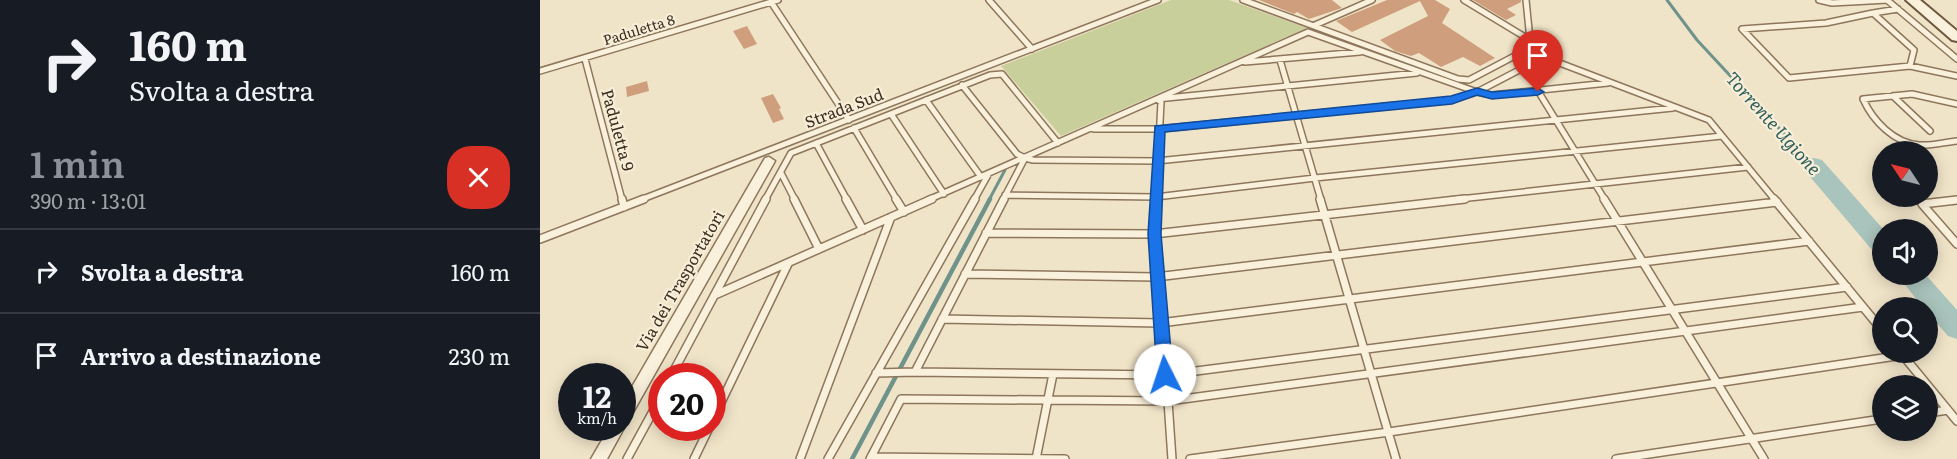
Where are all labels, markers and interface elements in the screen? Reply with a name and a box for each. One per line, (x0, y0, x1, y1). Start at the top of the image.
street label: Paduletta 8 (600, 9, 677, 49)
text: 160 m (129, 12, 247, 74)
icon: right (30, 24, 108, 102)
pin (1512, 30, 1563, 92)
icon: arrive (1521, 39, 1554, 72)
water label: Torrente Ugione (1720, 65, 1828, 181)
text: Svolta a destra (129, 69, 314, 109)
street label: Strada Sud (801, 81, 887, 133)
street label: Paduletta 9 (596, 86, 641, 173)
text: 1 min (30, 136, 125, 189)
north arrow (1872, 141, 1938, 207)
map controls (1872, 141, 1938, 441)
button: close (447, 146, 510, 209)
text: 390 m · 13:01 (30, 185, 146, 215)
street label: Via dei Trasportatori (629, 205, 729, 356)
button: sound (1872, 219, 1938, 285)
icon: right (30, 255, 63, 288)
text: Svolta a destra (81, 255, 243, 288)
text: 160 m (451, 255, 510, 288)
button: search (1872, 297, 1938, 363)
icon: arrive (30, 339, 63, 372)
text: Arrivo a destinazione (81, 339, 321, 372)
text: 230 m (448, 339, 510, 372)
position arrow (1133, 343, 1197, 407)
speed limit sign: 20 (648, 363, 726, 441)
text: 12 (583, 373, 611, 417)
button: layers (1872, 375, 1938, 441)
text: km/h (577, 406, 617, 429)

